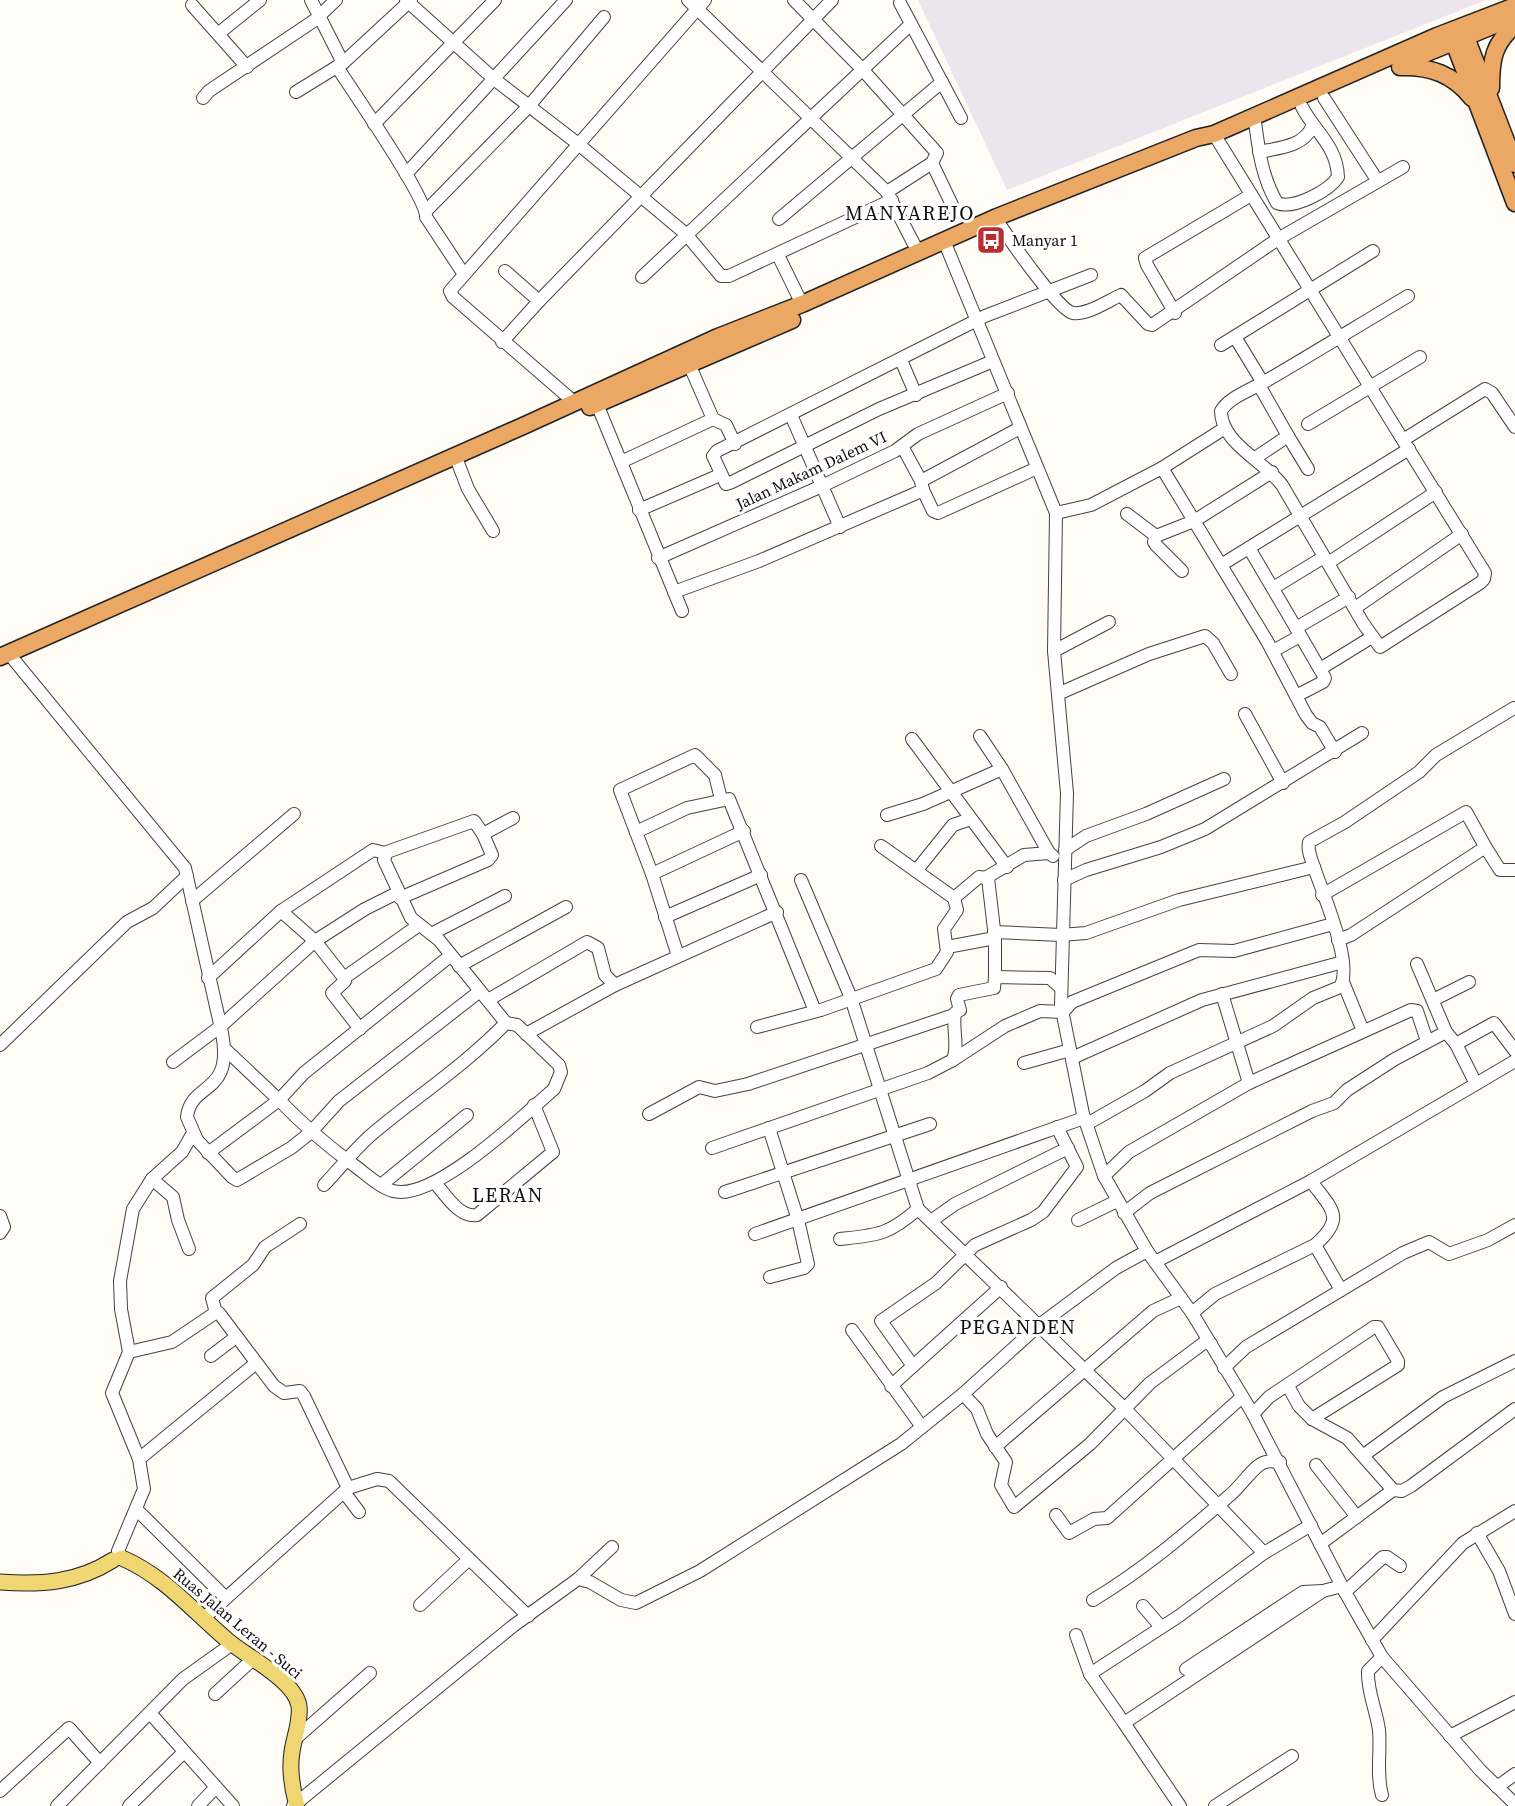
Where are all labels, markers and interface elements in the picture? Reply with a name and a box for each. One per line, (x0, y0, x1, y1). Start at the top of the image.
district label: MANYAREJO (845, 199, 975, 227)
bus stop icon: Manyar 1 (975, 224, 1007, 256)
place label: Manyar 1 (1012, 229, 1078, 251)
street label: Jalan Makam Dalem VI (731, 425, 890, 515)
district label: LERAN (472, 1181, 544, 1209)
district label: PEGANDEN (960, 1313, 1077, 1341)
street label: Ruas Jalan Leran - Suci (169, 1562, 307, 1684)

